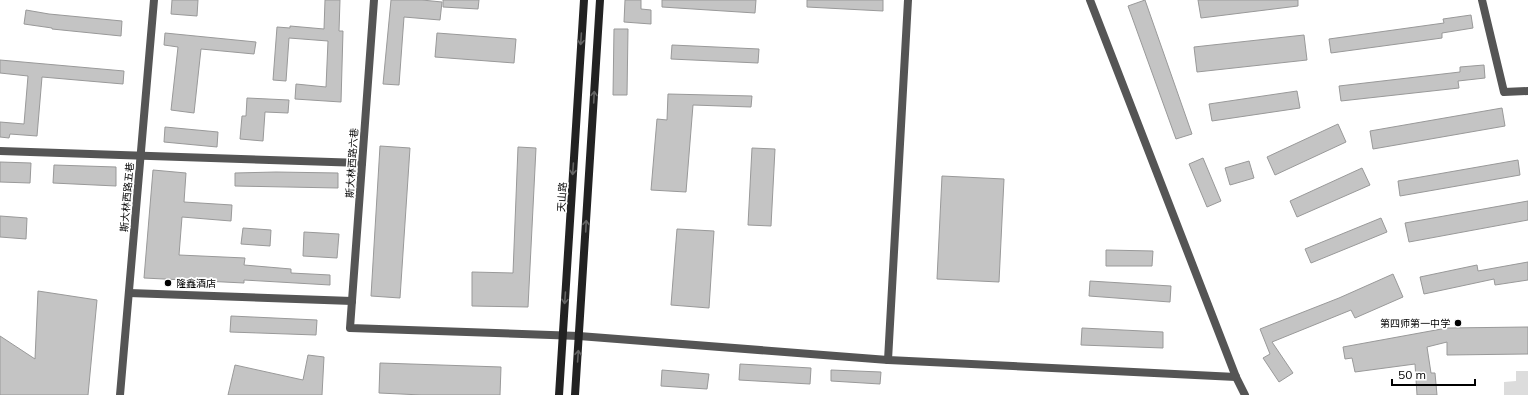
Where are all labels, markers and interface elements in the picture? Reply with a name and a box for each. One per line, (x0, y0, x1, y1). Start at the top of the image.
one-way arrow (578, 32, 585, 45)
one-way arrow (590, 91, 597, 104)
street label: 斯大林西路六巷 (343, 128, 361, 198)
street label: 斯大林西路五巷 (117, 162, 137, 232)
one-way arrow (570, 162, 577, 175)
street label: 天山路 (554, 182, 570, 212)
one-way arrow (582, 220, 590, 233)
place label: 隆鑫酒店 (176, 277, 216, 290)
marker: 隆鑫酒店 (163, 278, 173, 288)
one-way arrow (562, 291, 569, 304)
place label: 第四师第一中学 (1380, 317, 1450, 330)
marker: 第四师第一中学 (1453, 318, 1463, 328)
one-way arrow (575, 350, 582, 363)
scale bar (1392, 361, 1475, 387)
text: 50 m (1398, 367, 1426, 382)

